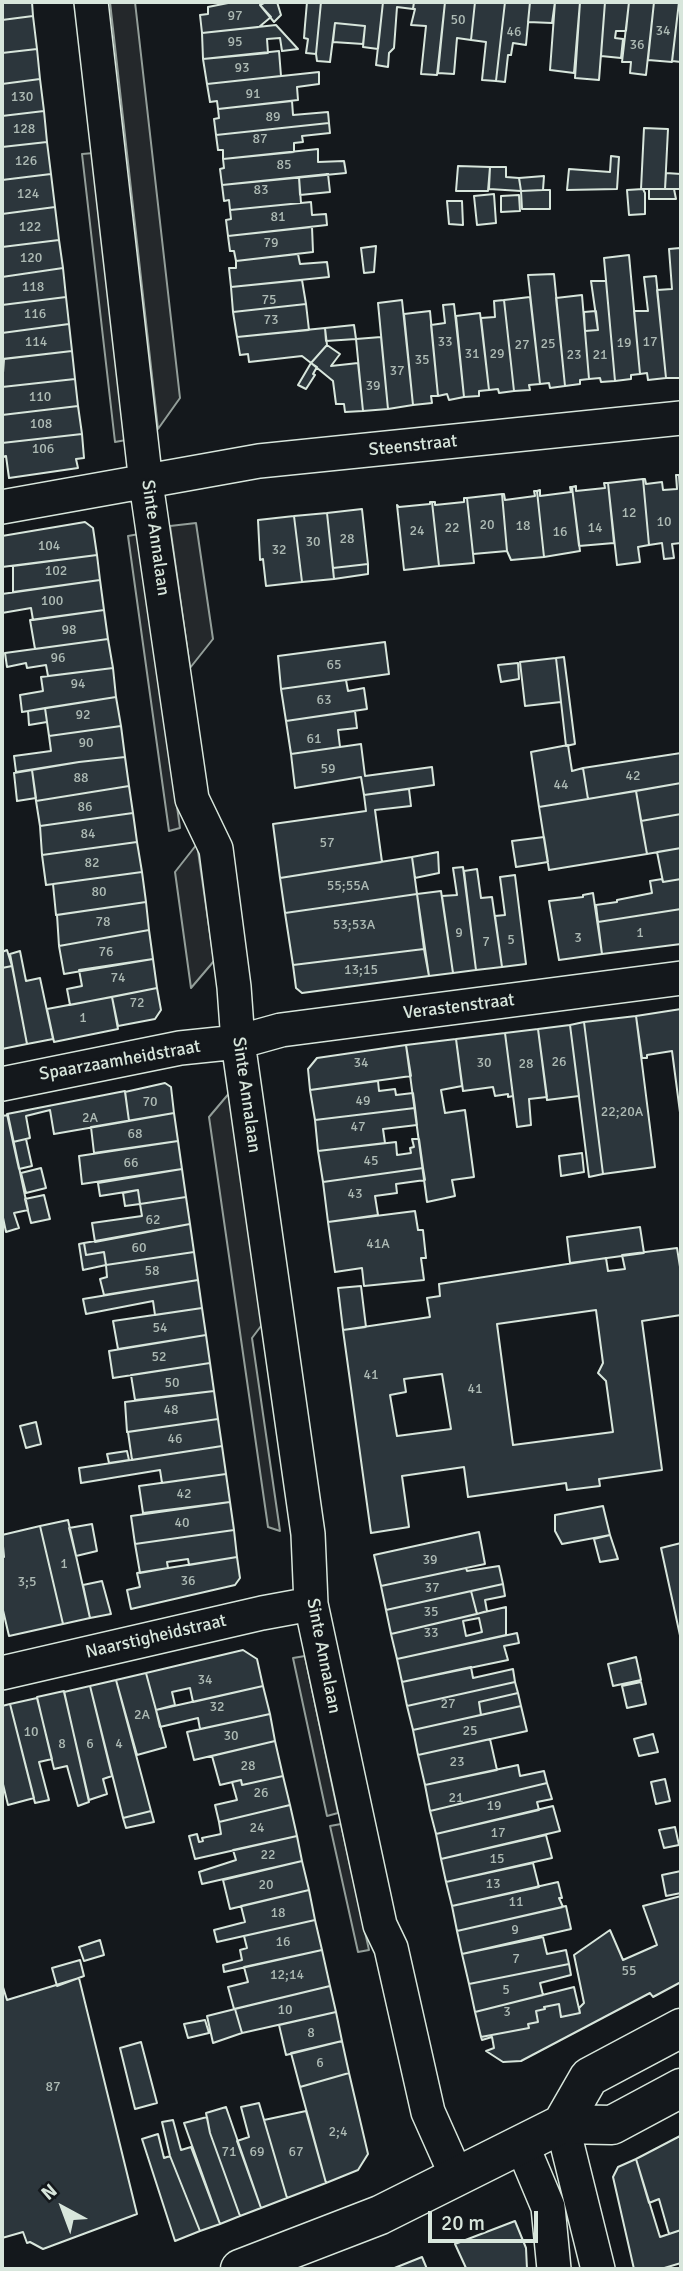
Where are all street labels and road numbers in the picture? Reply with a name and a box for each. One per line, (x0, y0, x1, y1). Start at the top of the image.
street label: Steenstraat (368, 431, 458, 461)
street label: Sinte Annalaan (136, 479, 174, 597)
street label: Verastenstraat (402, 989, 516, 1025)
street label: Spaarzaamheidstraat (38, 1036, 202, 1086)
street label: Sinte Annalaan (227, 1036, 265, 1154)
street label: Sinte Annalaan (301, 1597, 345, 1715)
street label: Naarstigheidstraat (83, 1610, 229, 1664)

